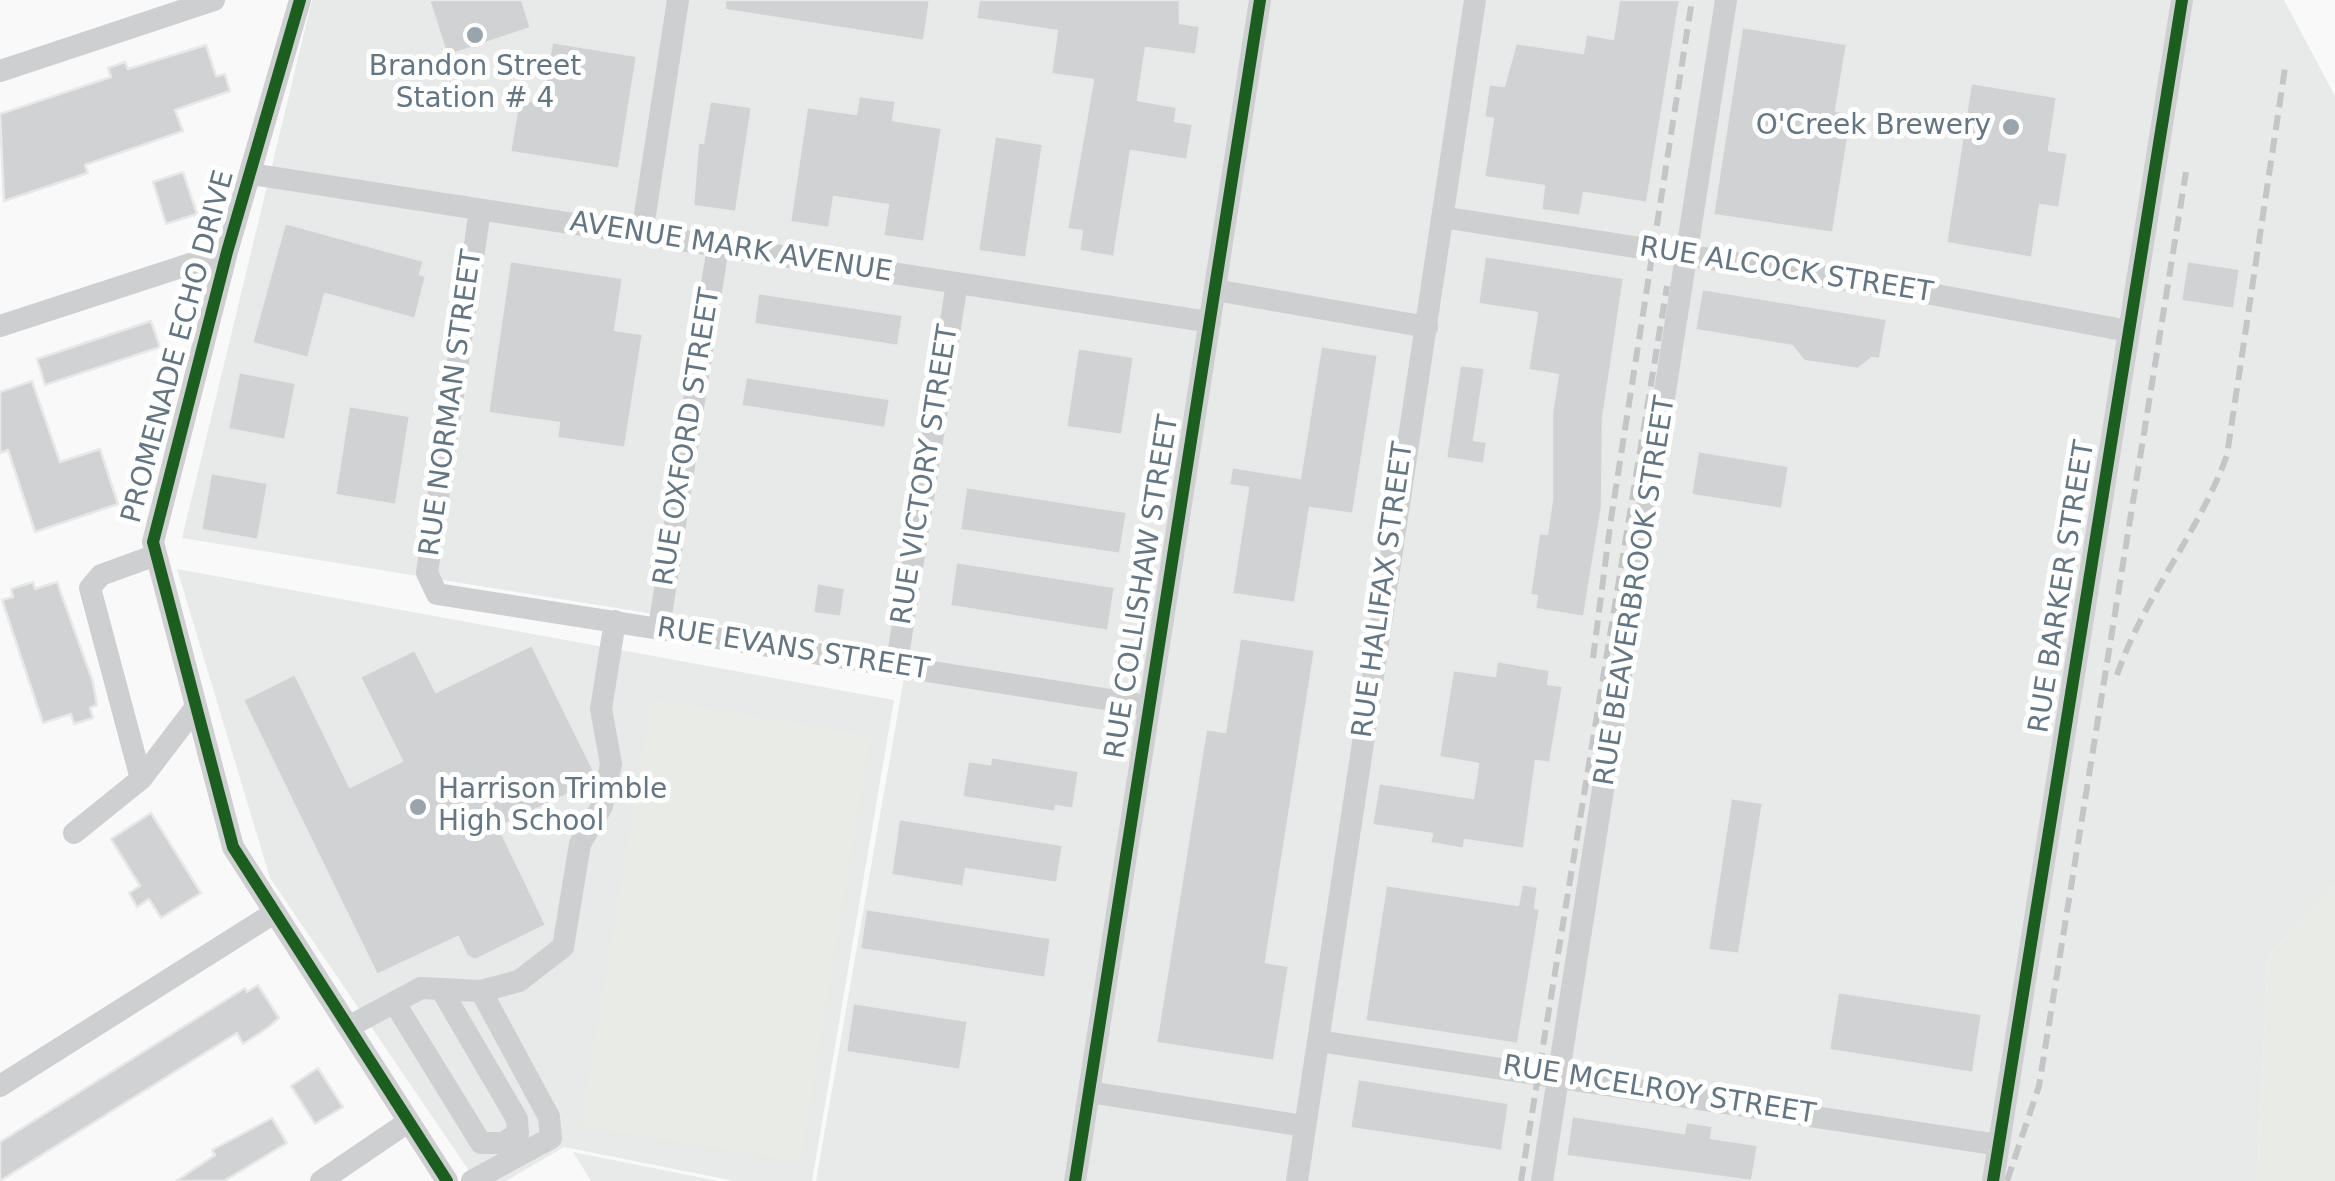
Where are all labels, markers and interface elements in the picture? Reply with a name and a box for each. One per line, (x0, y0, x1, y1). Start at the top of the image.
marker: Brandon Street Station # 4 (464, 24, 486, 46)
place label: Brandon Street Station # 4 (369, 51, 581, 117)
place label: O'Creek Brewery (1756, 110, 1991, 144)
marker: O'Creek Brewery (2000, 116, 2022, 138)
street label: PROMENADE ECHO DRIVE (116, 167, 242, 527)
street label: AVENUE MARK AVENUE (568, 206, 894, 290)
street label: RUE ALCOCK STREET (1637, 231, 1935, 311)
street label: RUE NORMAN STREET (414, 248, 490, 558)
street label: RUE OXFORD STREET (648, 286, 728, 588)
street label: RUE VICTORY STREET (886, 323, 966, 627)
street label: RUE BEAVERBROOK STREET (1589, 394, 1683, 788)
street label: RUE COLLISHAW STREET (1099, 413, 1187, 761)
street label: RUE BARKER STREET (2023, 438, 2103, 736)
street label: RUE HALIFAX STREET (1347, 440, 1421, 740)
street label: RUE EVANS STREET (654, 612, 932, 688)
place label: Harrison Trimble High School (438, 774, 667, 840)
marker: Harrison Trimble High School (407, 796, 429, 818)
street label: RUE MCELROY STREET (1500, 1050, 1818, 1132)

